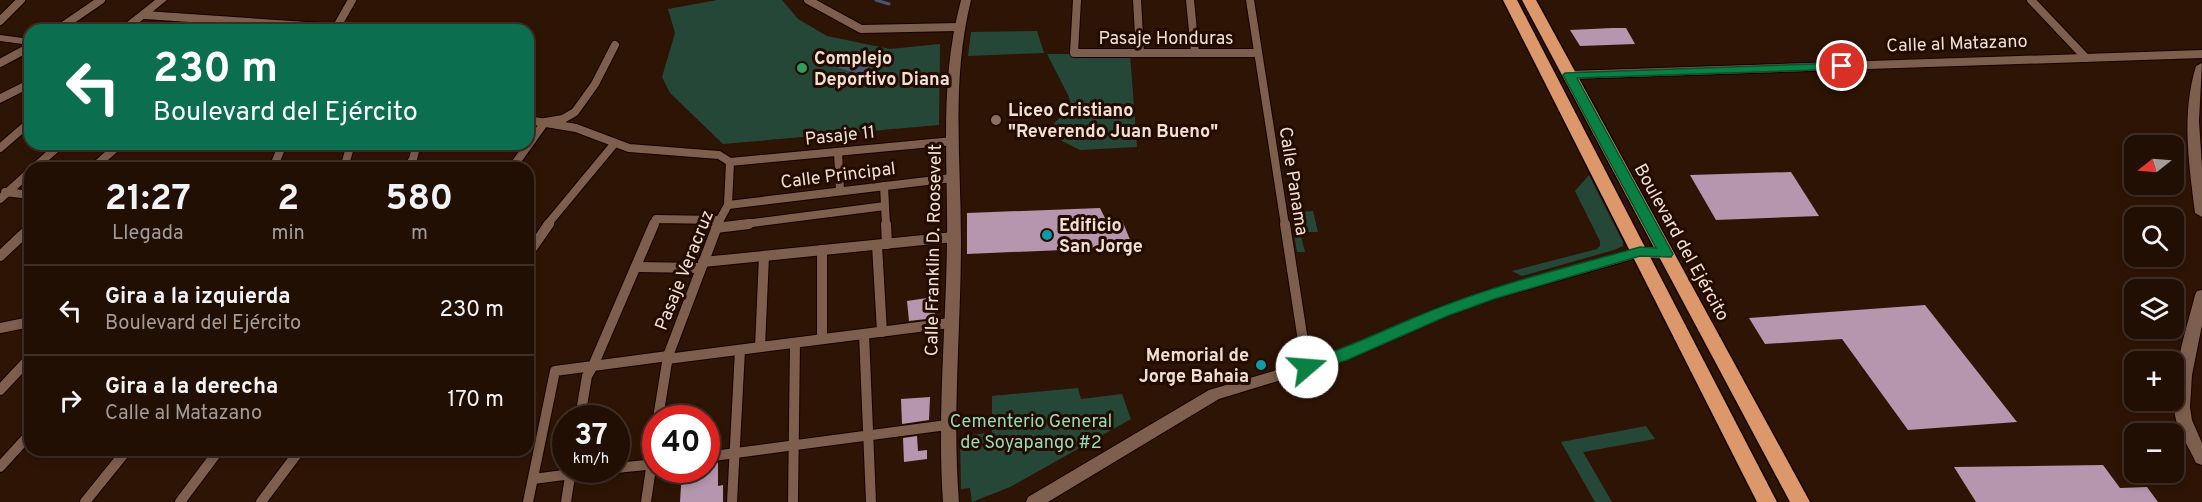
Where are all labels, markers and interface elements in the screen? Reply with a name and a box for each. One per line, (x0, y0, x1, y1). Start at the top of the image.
street label: Pasaje Honduras (1098, 28, 1234, 51)
street label: Calle al Matazano (1886, 31, 2028, 58)
pin (1816, 40, 1867, 91)
text: 230 m (153, 44, 278, 97)
icon: left (54, 48, 132, 126)
place label: Complejo Deportivo Diana (814, 48, 950, 92)
icon: arrive (1825, 49, 1858, 82)
marker: Complejo Deportivo Diana (795, 61, 809, 75)
text: Boulevard del Ejército (153, 96, 418, 130)
place label: Liceo Cristiano "Reverendo Juan Bueno" (1008, 100, 1218, 144)
marker: Liceo Cristiano "Reverendo Juan Bueno" (989, 113, 1003, 127)
street label: Pasaje 11 (804, 121, 876, 152)
street label: Calle Panama (1273, 125, 1312, 237)
north arrow (2124, 135, 2184, 195)
map controls (2124, 135, 2184, 483)
street label: Calle Franklin D. Roosevelt (921, 144, 948, 356)
street label: Calle Principal (779, 158, 897, 195)
street label: Boulevard del Ejército (1628, 160, 1734, 326)
text: 21:27 (105, 177, 191, 223)
text: 2 (277, 177, 299, 223)
text: 580 (386, 177, 453, 223)
street label: Pasaje Veracruz (651, 207, 720, 334)
button: search (2124, 207, 2184, 267)
place label: Edificio San Jorge (1059, 215, 1143, 259)
text: Llegada (112, 221, 184, 247)
text: min (272, 221, 305, 247)
text: m (411, 221, 428, 247)
marker: Edificio San Jorge (1040, 228, 1054, 242)
button: layers (2124, 279, 2184, 339)
text: Gira a la izquierda (105, 284, 291, 311)
icon: left (54, 294, 87, 327)
text: 230 m (440, 297, 504, 324)
text: Boulevard del Ejército (105, 311, 301, 337)
position arrow (1275, 335, 1339, 399)
place label: Memorial de Jorge Bahaia (1139, 345, 1249, 389)
button: + (2124, 351, 2184, 411)
marker: Memorial de Jorge Bahaia (1254, 358, 1268, 372)
text: Gira a la derecha (105, 374, 278, 401)
icon: right (54, 384, 87, 417)
text: 170 m (447, 387, 504, 414)
text: Calle al Matazano (105, 401, 262, 427)
speed limit sign: 40 (642, 405, 720, 483)
park label: Cementerio General de Soyapango #2 (950, 411, 1112, 455)
text: 37 (574, 418, 608, 455)
button: − (2124, 423, 2184, 483)
text: km/h (573, 450, 609, 469)

